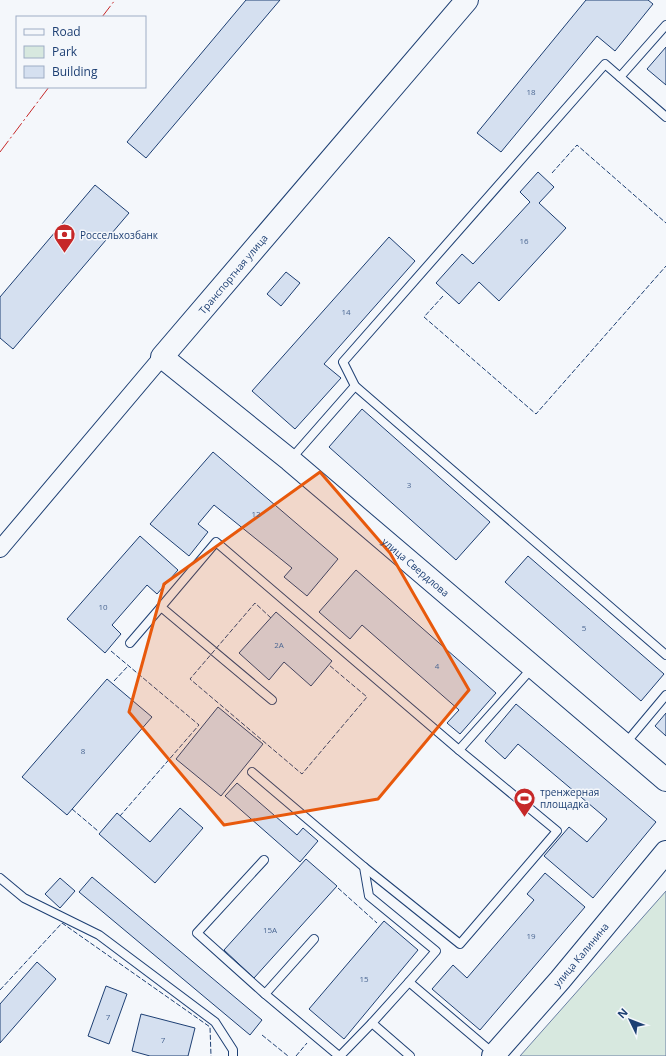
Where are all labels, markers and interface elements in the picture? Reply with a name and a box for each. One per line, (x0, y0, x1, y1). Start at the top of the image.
legend (16, 16, 146, 88)
text: Road (52, 23, 81, 40)
text: Park (52, 43, 78, 60)
text: Building (52, 63, 98, 80)
house number: 18 (526, 86, 536, 97)
bank icon: Россельхозбанк (52, 222, 78, 255)
place label: Россельхозбанк (80, 228, 159, 242)
street label: Транспортная улица (195, 231, 271, 317)
house number: 16 (519, 235, 529, 246)
house number: 14 (341, 306, 351, 317)
house number: 3 (407, 479, 412, 490)
house number: 12 (251, 508, 261, 519)
street label: улица Свердлова (379, 534, 452, 600)
house number: 10 (98, 601, 108, 612)
house number: 5 (582, 622, 587, 633)
house number: 2А (274, 639, 285, 650)
house number: 4 (435, 660, 440, 671)
house number: 8 (81, 745, 86, 756)
sports icon: тренжерная площадка (511, 785, 537, 818)
place label: тренжерная площадка (540, 785, 599, 811)
street label: улица Калинина (550, 920, 612, 990)
house number: 15А (263, 924, 278, 935)
house number: 19 (526, 930, 536, 941)
house number: 15 (359, 973, 369, 984)
north arrow (610, 1000, 650, 1040)
text: N (614, 1004, 631, 1021)
house number: 7 (106, 1011, 111, 1022)
house number: 7 (161, 1034, 166, 1045)

